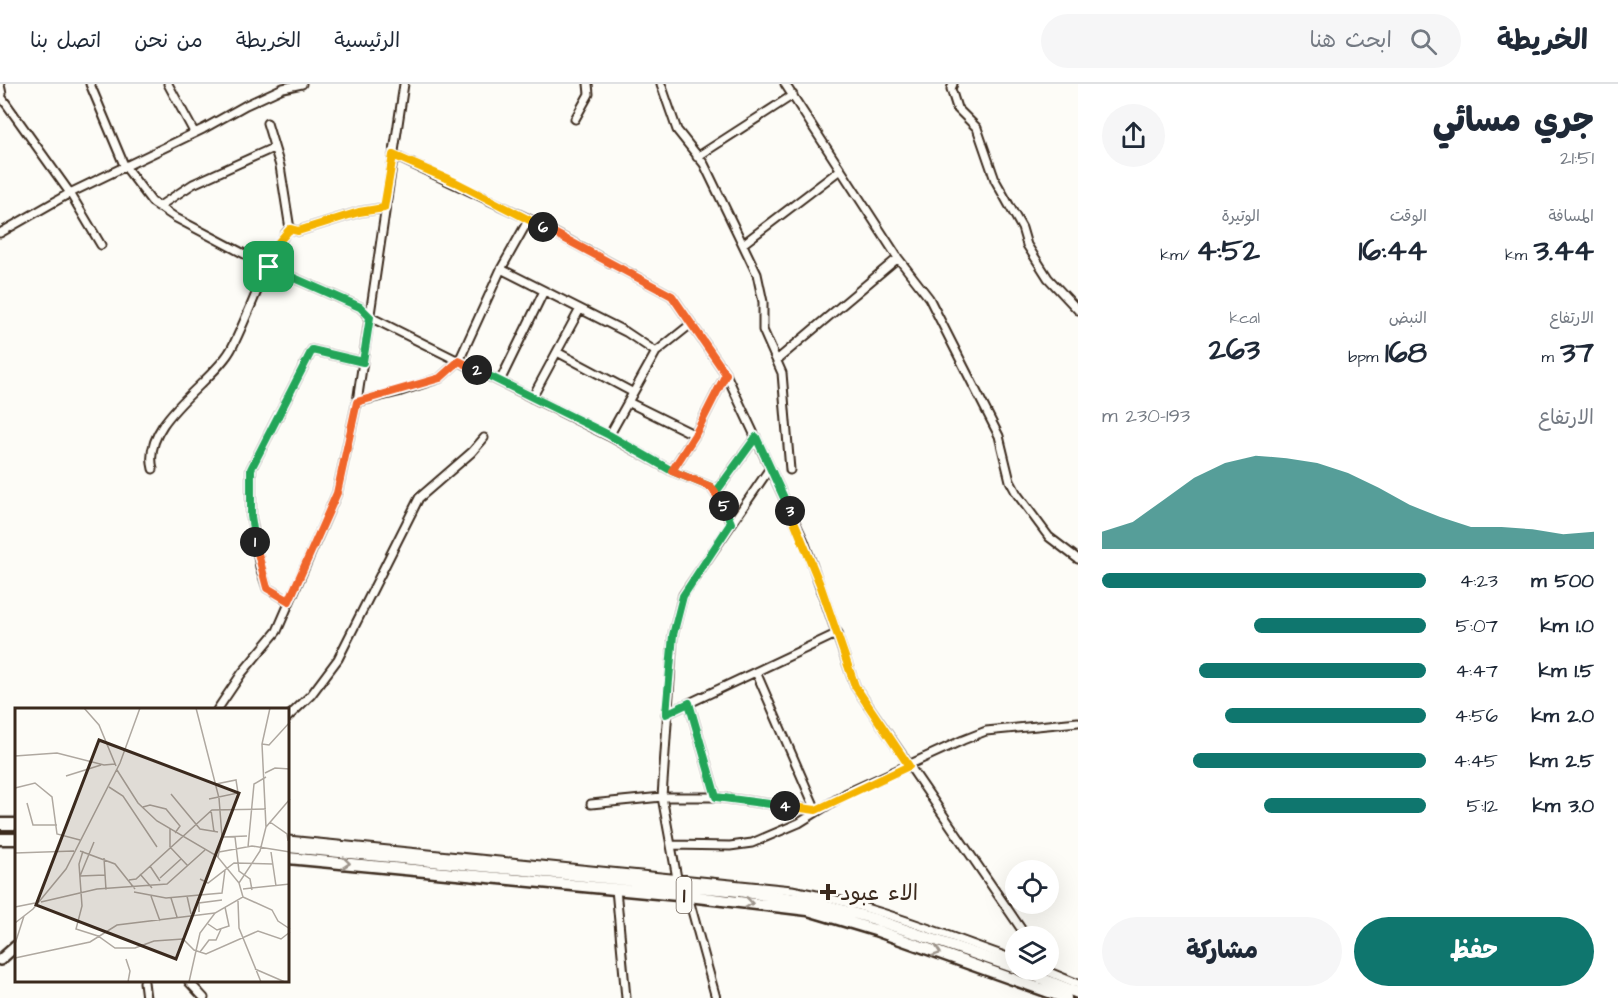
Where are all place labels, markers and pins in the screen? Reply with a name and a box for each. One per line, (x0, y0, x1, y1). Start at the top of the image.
pin: 6 (528, 212, 558, 242)
pin (243, 241, 294, 292)
pin: 2 (462, 355, 492, 385)
pin: 5 (709, 491, 739, 521)
pin: 3 (775, 496, 805, 526)
pin: 1 (240, 527, 270, 557)
pin: 4 (770, 791, 800, 821)
place label: الاء عبود (840, 878, 918, 909)
marker: الاء عبود (821, 885, 835, 899)

